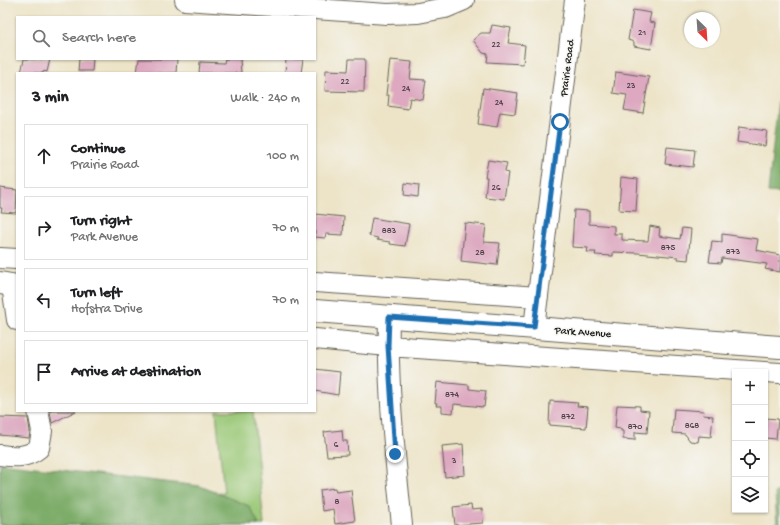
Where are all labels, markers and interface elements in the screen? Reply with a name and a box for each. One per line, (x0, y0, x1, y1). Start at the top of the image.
north arrow (684, 12, 720, 48)
search box (16, 16, 316, 60)
icon: search (30, 27, 52, 49)
house number: 21 (638, 28, 646, 39)
text: Search here (62, 29, 136, 47)
street label: Prairie Road (558, 38, 578, 98)
house number: 22 (492, 40, 501, 51)
house number: 22 (341, 77, 350, 88)
house number: 23 (626, 81, 636, 92)
house number: 24 (402, 84, 411, 95)
text: 3 min (32, 88, 69, 108)
text: Walk · 240 m (231, 91, 300, 106)
house number: 24 (495, 98, 504, 109)
route start (551, 113, 569, 131)
text: Continue (71, 140, 125, 158)
icon: ahead (33, 145, 55, 167)
text: 100 m (267, 149, 299, 164)
text: Prairie Road (71, 158, 138, 173)
house number: 26 (492, 183, 501, 194)
text: Turn right (71, 212, 131, 230)
icon: right (33, 217, 55, 239)
text: 70 m (273, 221, 299, 236)
house number: 883 (382, 226, 397, 237)
text: Park Avenue (71, 230, 138, 245)
house number: 875 (661, 243, 675, 254)
house number: 873 (726, 247, 740, 258)
house number: 28 (475, 248, 485, 259)
text: Turn left (71, 284, 122, 302)
icon: left (33, 289, 55, 311)
text: 70 m (273, 293, 299, 308)
text: Hofstra Drive (71, 302, 142, 317)
street label: Park Avenue (553, 325, 612, 341)
icon: arrive (33, 361, 55, 383)
text: Arrive at destination (71, 363, 201, 381)
map controls (732, 369, 768, 513)
button: + (732, 369, 768, 405)
house number: 874 (445, 390, 460, 401)
button: − (732, 405, 768, 441)
house number: 872 (561, 412, 576, 423)
house number: 868 (685, 421, 699, 432)
house number: 870 (628, 422, 642, 433)
house number: 6 (334, 440, 339, 451)
button: locate (732, 441, 768, 477)
route end (386, 445, 404, 463)
house number: 3 (451, 456, 457, 467)
button: layers (732, 477, 768, 513)
house number: 8 (335, 497, 340, 508)

